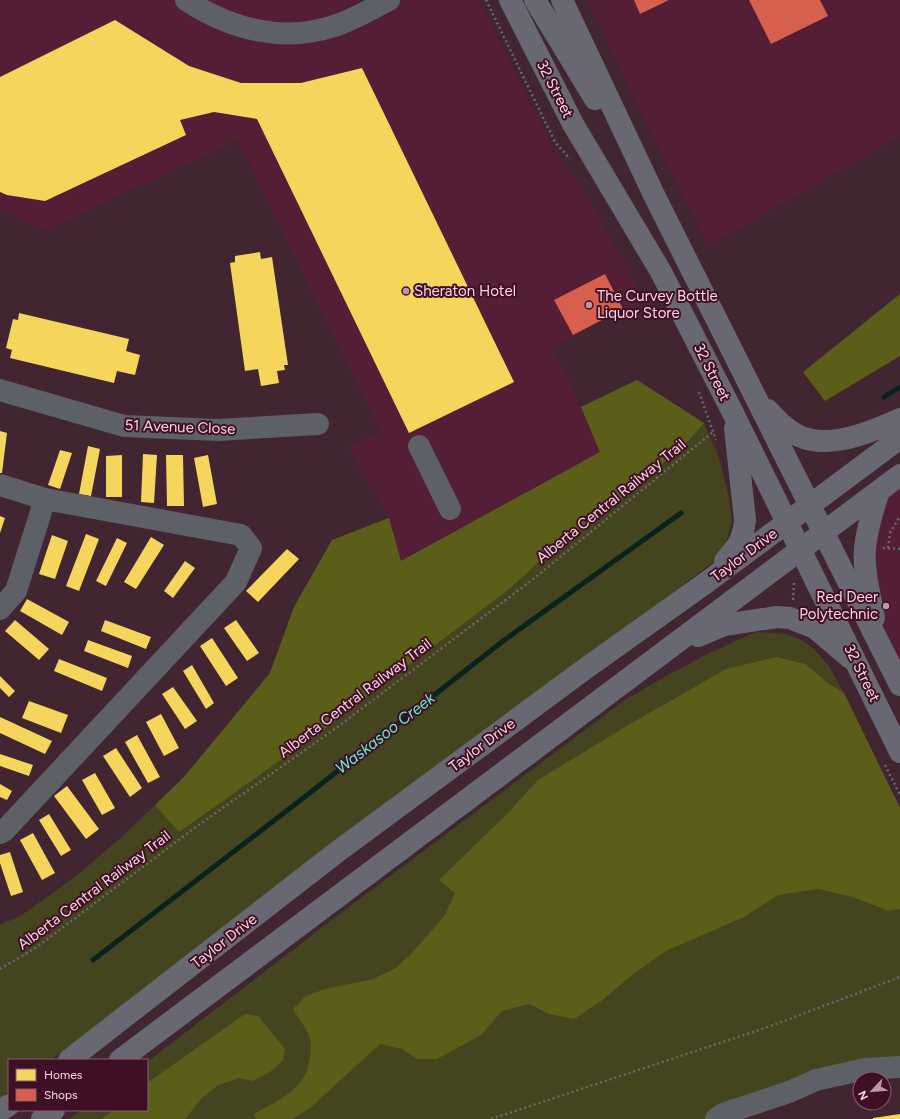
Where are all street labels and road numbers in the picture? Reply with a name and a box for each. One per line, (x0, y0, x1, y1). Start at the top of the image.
street label: 32 Street (533, 57, 577, 121)
street label: 32 Street (690, 340, 734, 404)
street label: 51 Avenue Close (124, 416, 236, 438)
street label: Alberta Central Railway Trail (533, 435, 689, 567)
street label: Taylor Drive (707, 524, 781, 586)
street label: Alberta Central Railway Trail (275, 635, 435, 761)
street label: 32 Street (840, 641, 884, 705)
street label: Taylor Drive (445, 714, 519, 776)
street label: Alberta Central Railway Trail (14, 827, 174, 953)
street label: Taylor Drive (188, 910, 260, 972)

